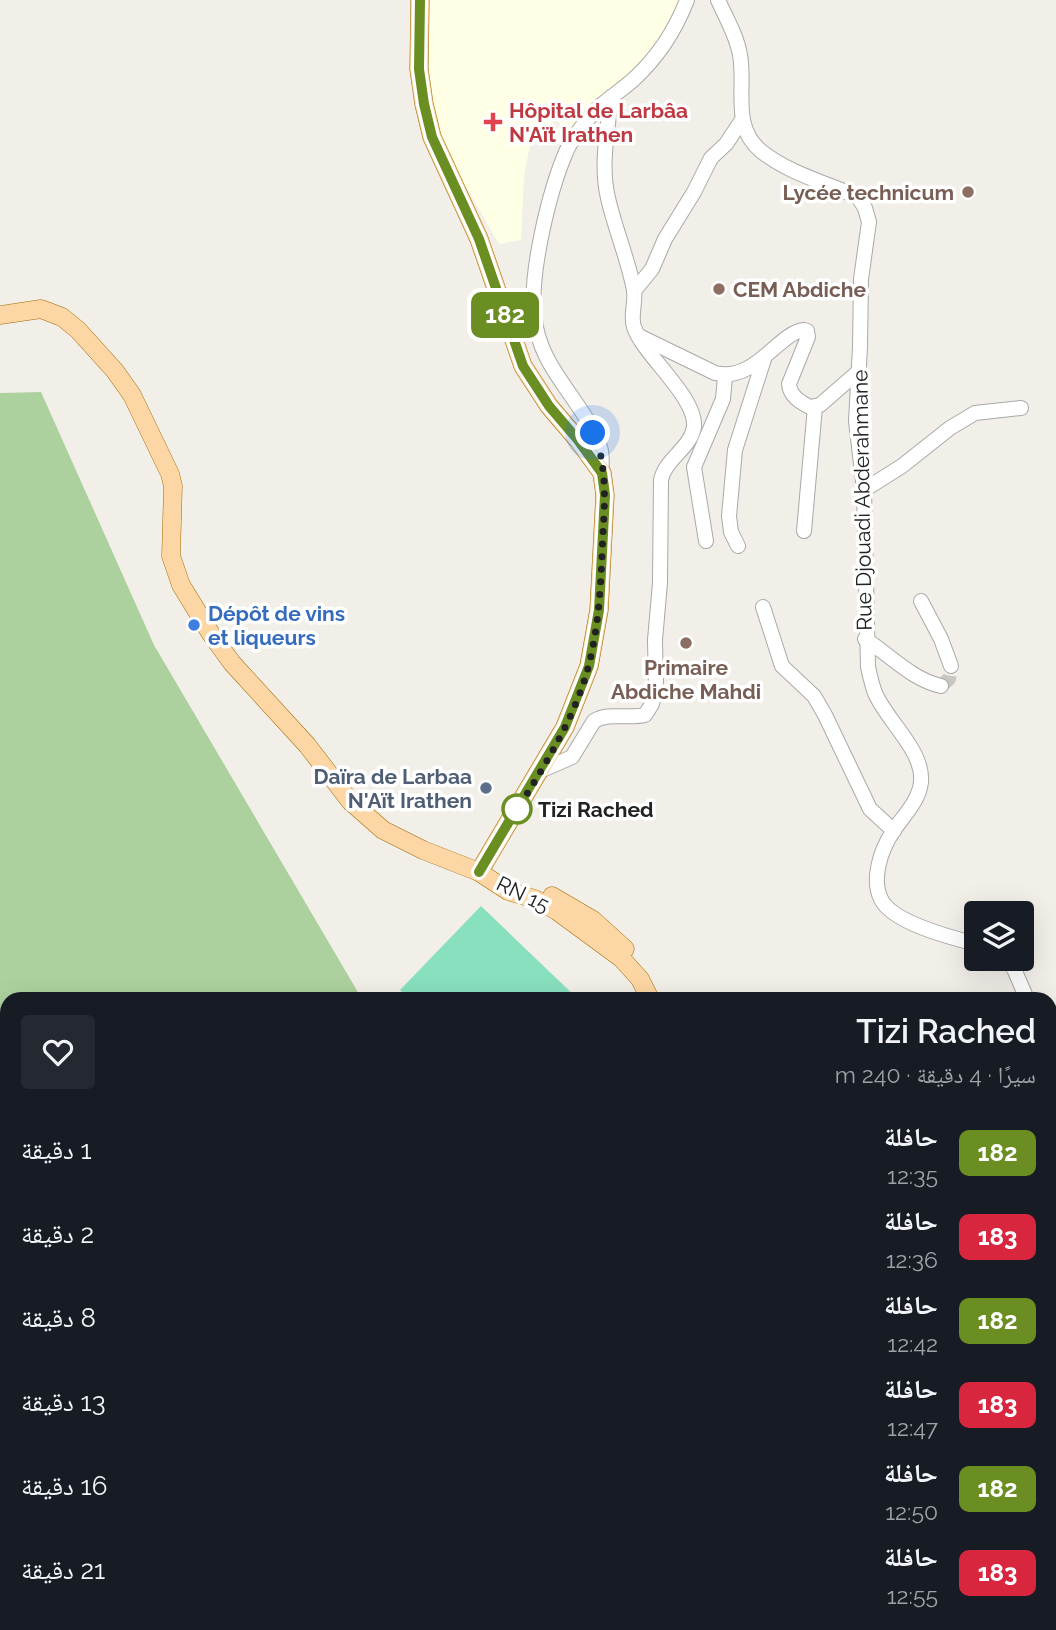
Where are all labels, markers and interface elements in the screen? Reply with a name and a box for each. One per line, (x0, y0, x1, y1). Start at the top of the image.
place label: Hôpital de Larbâa N'Aït Irathen (509, 98, 688, 147)
marker: Hôpital de Larbâa N'Aït Irathen (483, 112, 503, 132)
place label: Lycée technicum (783, 180, 954, 205)
marker: Lycée technicum (960, 184, 976, 200)
place label: CEM Abdiche (733, 277, 866, 302)
marker: CEM Abdiche (711, 281, 727, 297)
line badge: 182 (465, 292, 545, 338)
text: 182 (485, 300, 525, 329)
street label: Rue Djouadi Abderahmane (847, 369, 877, 631)
your location (575, 415, 610, 450)
place label: Dépôt de vins et liqueurs (208, 601, 345, 650)
marker: Dépôt de vins et liqueurs (186, 617, 202, 633)
marker: Primaire Abdiche Mahdi (678, 635, 694, 651)
place label: Primaire Abdiche Mahdi (611, 655, 761, 704)
place label: Daïra de Larbaa N'Aït Irathen (313, 764, 472, 813)
marker: Daïra de Larbaa N'Aït Irathen (478, 780, 494, 796)
marker: Tizi Rached (502, 794, 532, 824)
place label: Tizi Rached (538, 797, 654, 822)
street label: RN 15 (492, 871, 554, 917)
map controls (964, 901, 1034, 971)
button: layers (964, 901, 1034, 971)
text: Tizi Rached (856, 1012, 1036, 1051)
button: heart (21, 1015, 95, 1089)
text: سيرًا · 4 دقيقة · 240 m (835, 1061, 1036, 1088)
text: حافلة (884, 1122, 938, 1152)
text: 1 دقيقة (21, 1135, 92, 1165)
text: 182 (978, 1138, 1017, 1167)
text: 12:35 (887, 1162, 938, 1189)
text: حافلة (884, 1206, 938, 1236)
text: 2 دقيقة (21, 1219, 94, 1249)
text: 183 (978, 1222, 1017, 1251)
text: 12:36 (886, 1246, 938, 1273)
text: حافلة (884, 1290, 938, 1320)
text: 8 دقيقة (21, 1303, 96, 1333)
text: 182 (978, 1306, 1017, 1335)
text: 12:42 (887, 1330, 938, 1357)
text: حافلة (884, 1374, 938, 1404)
text: 13 دقيقة (21, 1387, 106, 1417)
text: 183 (978, 1390, 1017, 1419)
text: 12:47 (887, 1414, 938, 1441)
text: حافلة (884, 1458, 938, 1488)
text: 16 دقيقة (21, 1471, 107, 1501)
text: 182 (978, 1474, 1017, 1503)
text: 12:50 (885, 1498, 938, 1525)
text: حافلة (884, 1542, 938, 1572)
text: 21 دقيقة (21, 1555, 105, 1585)
text: 183 (978, 1558, 1017, 1587)
text: 12:55 (887, 1582, 938, 1609)

